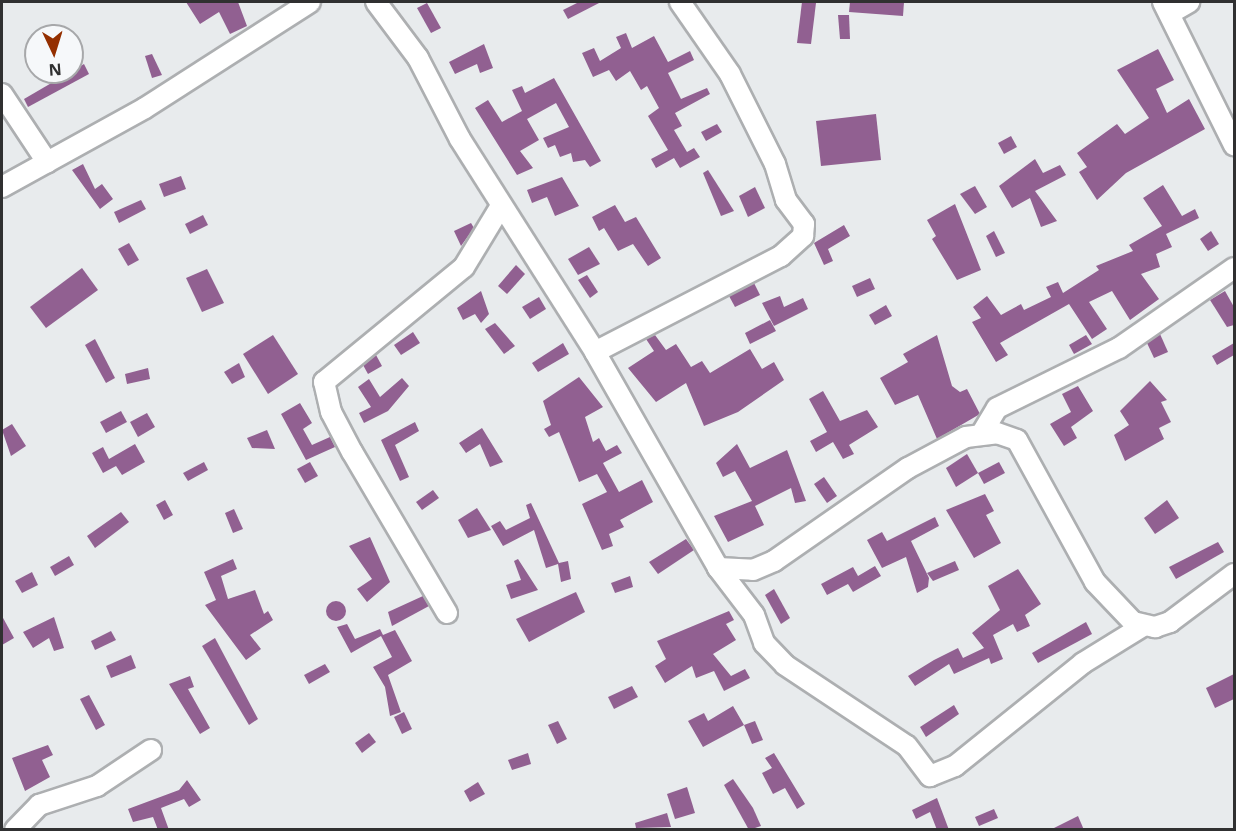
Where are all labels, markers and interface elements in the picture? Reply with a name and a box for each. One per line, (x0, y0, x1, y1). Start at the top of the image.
north arrow (24, 24, 84, 84)
text: N (48, 59, 62, 81)

